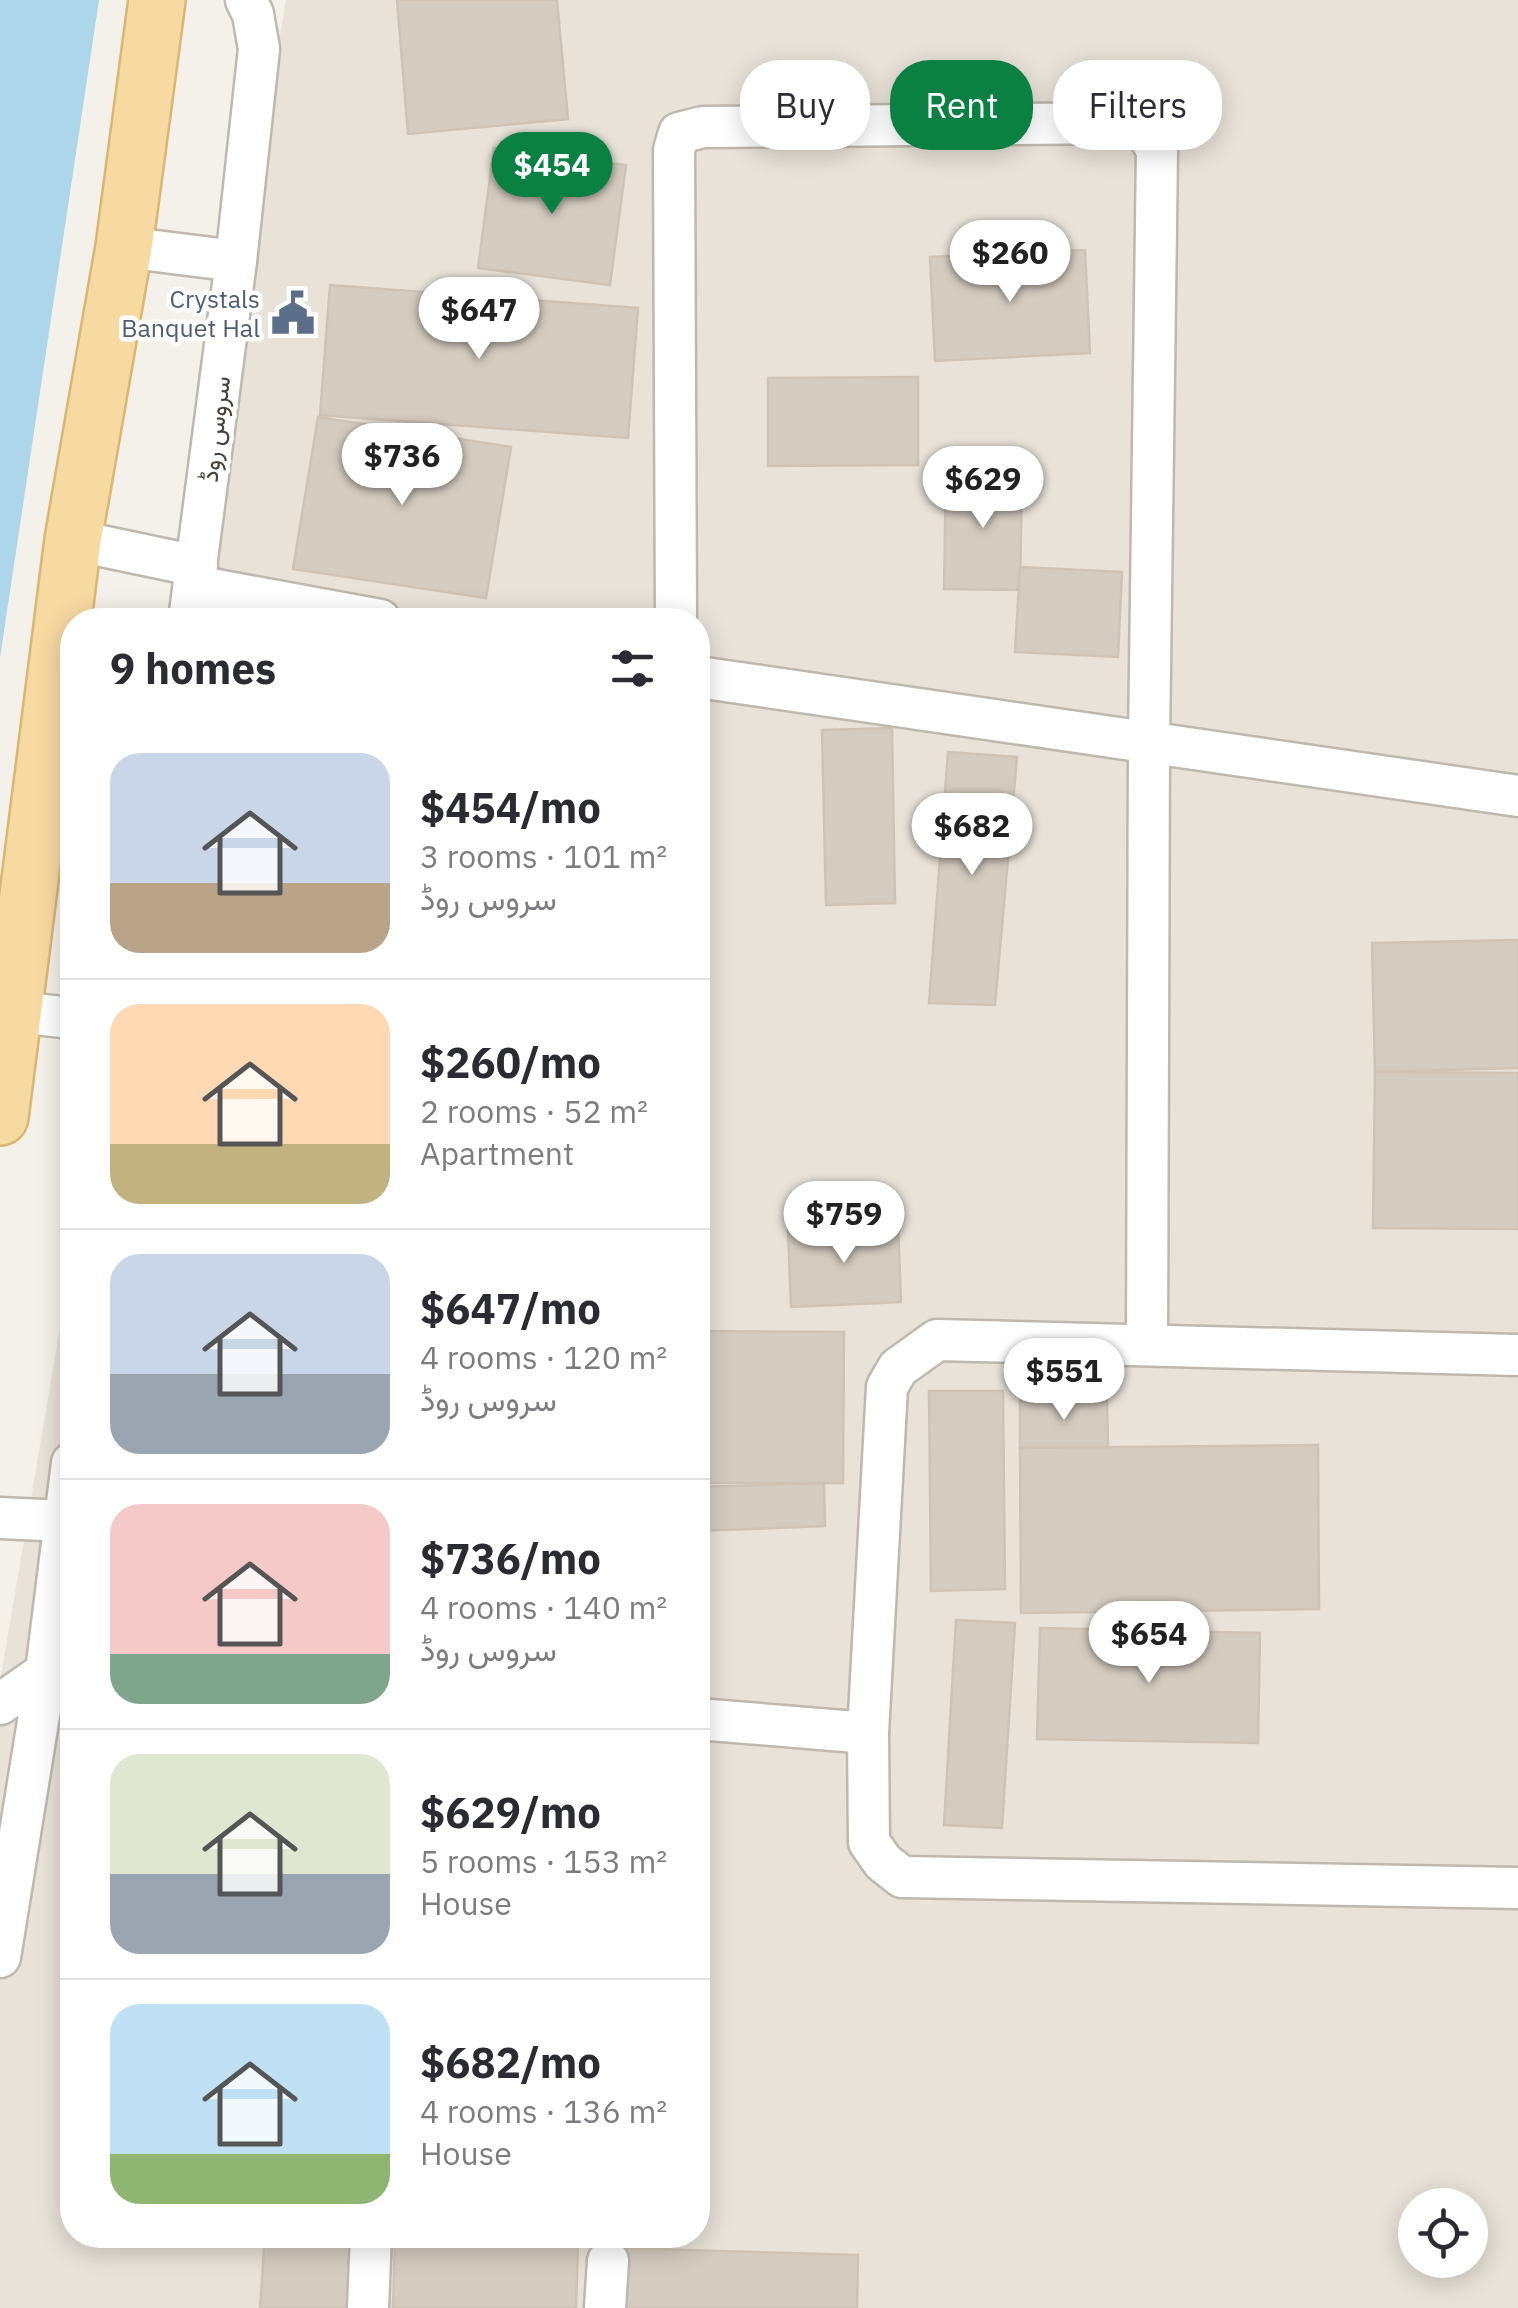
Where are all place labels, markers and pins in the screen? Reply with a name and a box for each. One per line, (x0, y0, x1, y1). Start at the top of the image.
pin: $454 (493, 132, 611, 217)
pin: $260 (951, 220, 1069, 305)
pin: $647 (420, 277, 538, 362)
place label: Crystals Banquet Hal (121, 282, 260, 344)
public building icon: Crystals Banquet Hal (269, 289, 317, 337)
pin: $736 (343, 423, 461, 508)
pin: $629 (924, 446, 1042, 531)
pin: $682 (913, 793, 1031, 878)
pin: $759 (785, 1181, 903, 1266)
pin: $551 (1005, 1338, 1123, 1423)
pin: $654 (1090, 1601, 1208, 1686)

